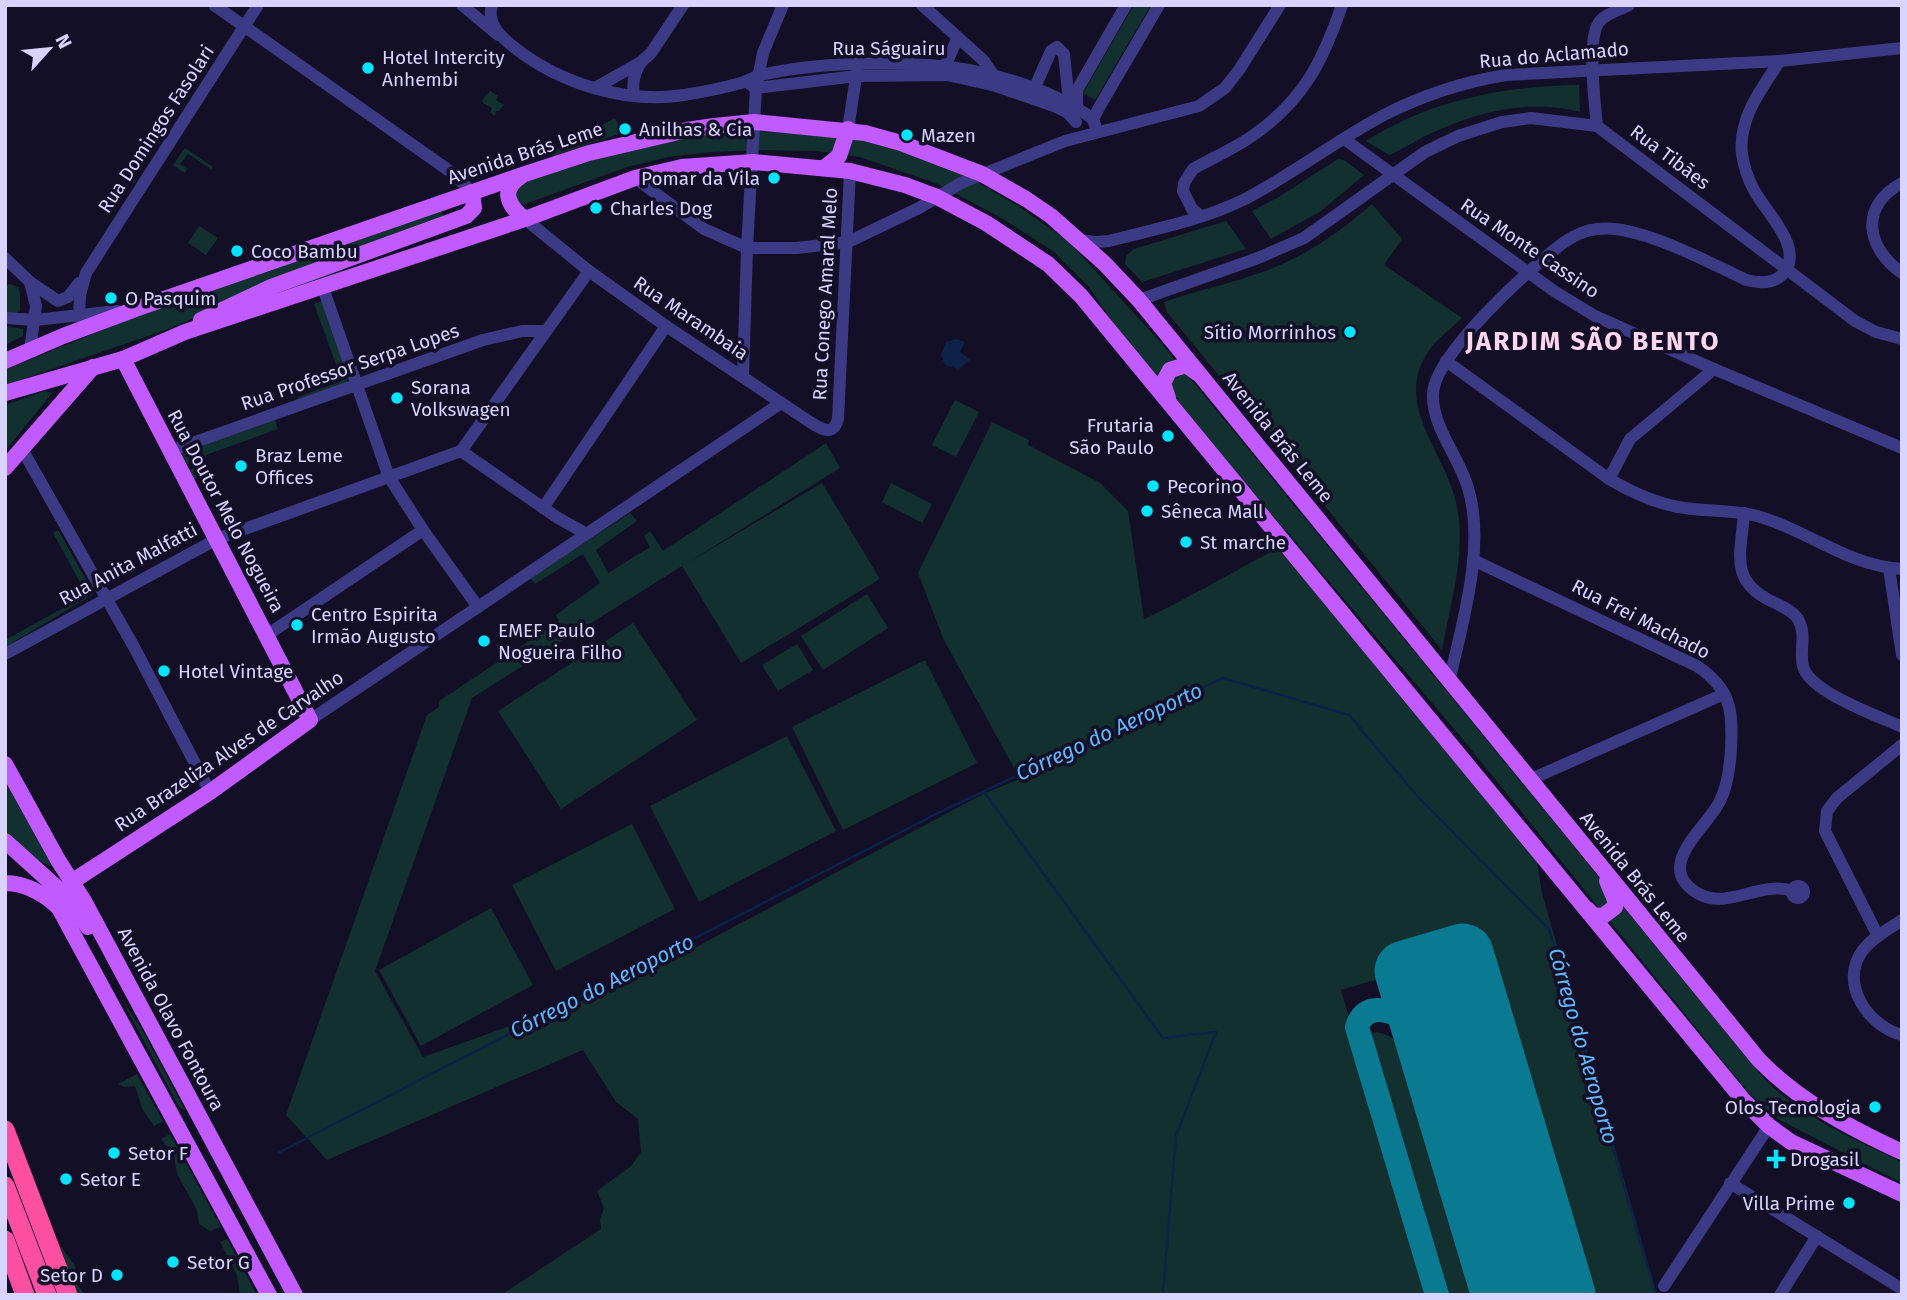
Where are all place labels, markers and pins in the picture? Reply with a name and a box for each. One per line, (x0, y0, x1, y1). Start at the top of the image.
place label: Hotel Intercity Anhembi (382, 46, 505, 91)
marker: Hotel Intercity Anhembi (360, 60, 376, 76)
place label: Anilhas & Cia (639, 118, 752, 141)
marker: Anilhas & Cia (617, 121, 633, 137)
place label: Mazen (921, 124, 976, 147)
marker: Mazen (899, 127, 915, 143)
place label: Pomar da Vila (641, 167, 760, 190)
marker: Pomar da Vila (766, 170, 782, 186)
place label: Charles Dog (610, 197, 712, 220)
marker: Charles Dog (588, 200, 604, 216)
place label: Coco Bambu (251, 240, 358, 263)
marker: Coco Bambu (229, 243, 245, 259)
place label: O Pasquim (125, 287, 216, 310)
marker: O Pasquim (103, 290, 119, 306)
place label: Sítio Morrinhos (1204, 321, 1336, 344)
marker: Sítio Morrinhos (1342, 324, 1358, 340)
place label: Sorana Volkswagen (411, 376, 511, 421)
marker: Sorana Volkswagen (389, 390, 405, 406)
place label: Frutaria São Paulo (1069, 414, 1154, 459)
marker: Frutaria São Paulo (1160, 428, 1176, 444)
place label: Braz Leme Offices (255, 444, 343, 489)
marker: Braz Leme Offices (233, 458, 249, 474)
place label: Pecorino (1167, 475, 1243, 498)
marker: Pecorino (1145, 478, 1161, 494)
place label: Sêneca Mall (1161, 500, 1264, 523)
marker: Sêneca Mall (1139, 503, 1155, 519)
place label: St marche (1200, 531, 1286, 554)
marker: St marche (1178, 534, 1194, 550)
place label: Centro Espirita Irmão Augusto (311, 603, 438, 648)
marker: Centro Espirita Irmão Augusto (289, 617, 305, 633)
place label: EMEF Paulo Nogueira Filho (498, 619, 622, 664)
marker: EMEF Paulo Nogueira Filho (476, 633, 492, 649)
place label: Hotel Vintage (178, 660, 293, 683)
marker: Hotel Vintage (156, 663, 172, 679)
place label: Olos Tecnologia (1725, 1096, 1861, 1119)
marker: Olos Tecnologia (1867, 1099, 1883, 1115)
place label: Setor F (128, 1142, 188, 1165)
marker: Setor F (106, 1145, 122, 1161)
place label: Drogasil (1790, 1148, 1860, 1171)
marker: Drogasil (1768, 1151, 1784, 1167)
place label: Setor E (80, 1168, 141, 1191)
marker: Setor E (58, 1171, 74, 1187)
place label: Villa Prime (1743, 1192, 1835, 1215)
marker: Villa Prime (1841, 1195, 1857, 1211)
place label: Setor G (187, 1251, 250, 1274)
marker: Setor G (165, 1254, 181, 1270)
place label: Setor D (40, 1264, 103, 1287)
marker: Setor D (109, 1267, 125, 1283)

